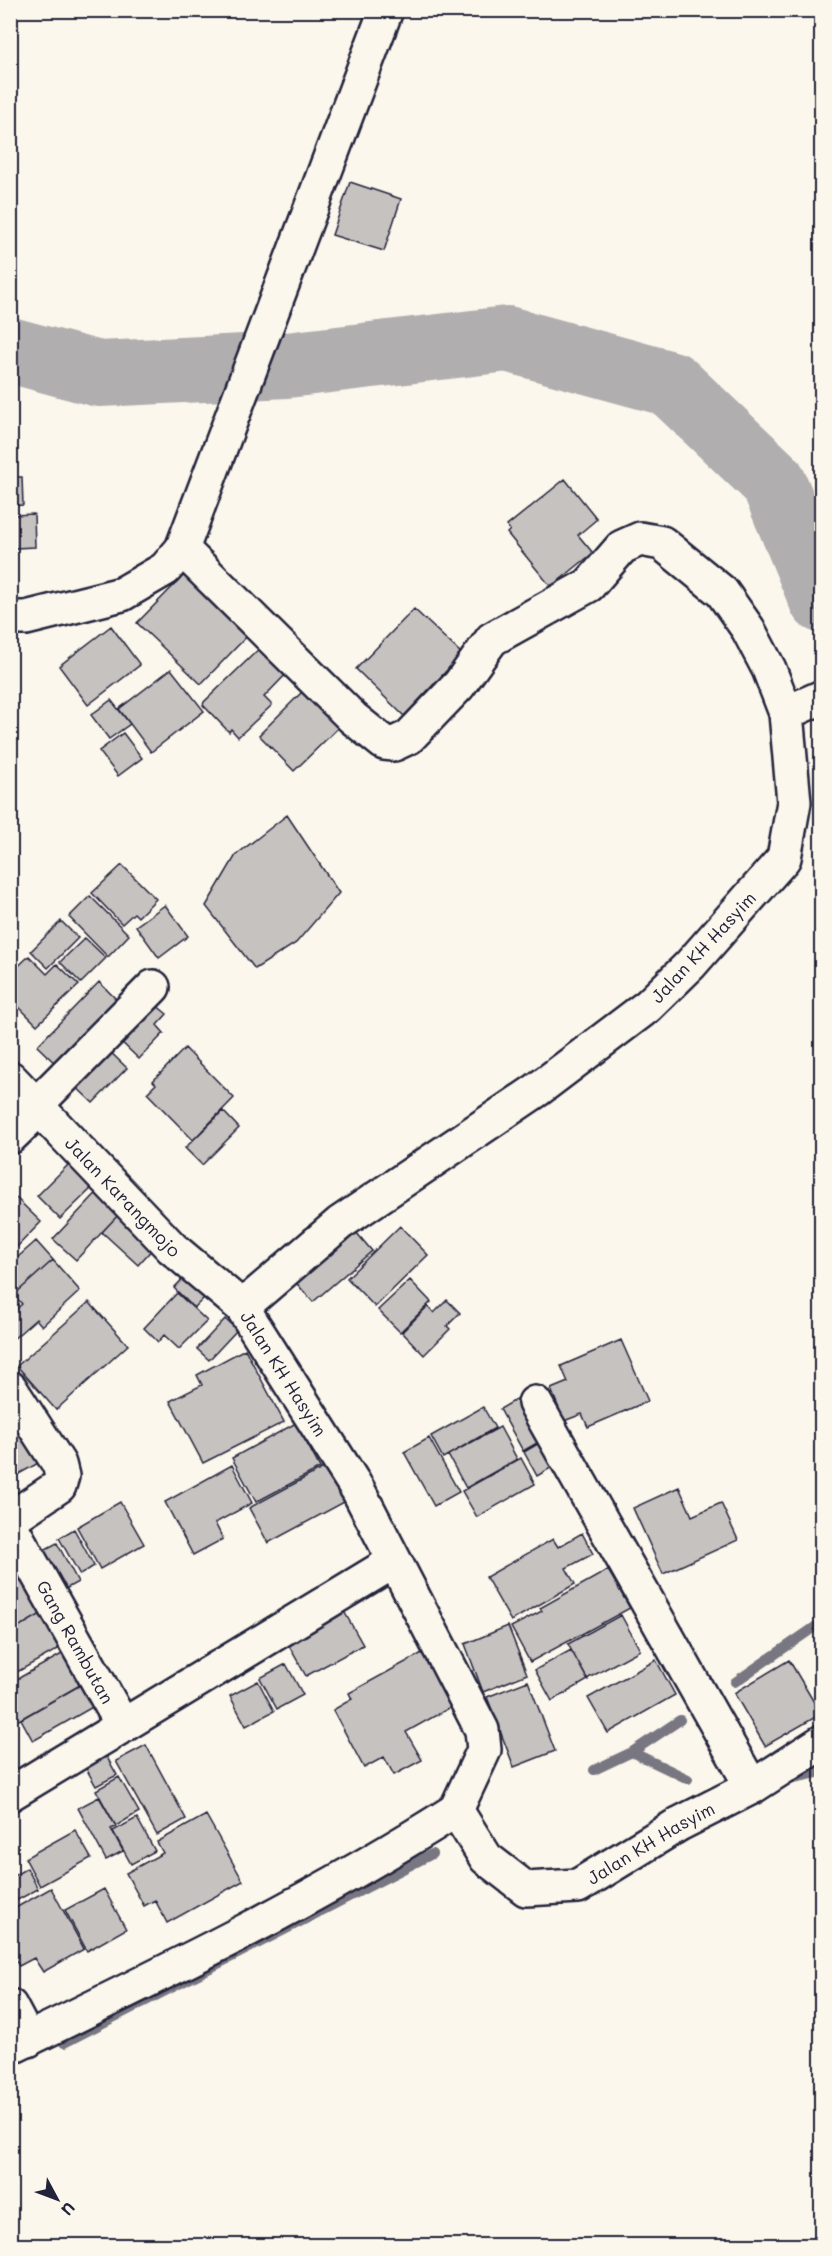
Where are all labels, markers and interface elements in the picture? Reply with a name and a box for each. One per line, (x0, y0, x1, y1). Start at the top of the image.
street label: Jalan KH Hasyim (645, 886, 761, 1008)
street label: Jalan Karangmojo (60, 1132, 186, 1262)
street label: Jalan KH Hasyim (235, 1306, 333, 1441)
street label: Gang Rambutan (31, 1576, 120, 1708)
street label: Jalan KH Hasyim (582, 1796, 719, 1890)
north arrow (27, 2169, 87, 2229)
text: U (57, 2198, 80, 2220)

